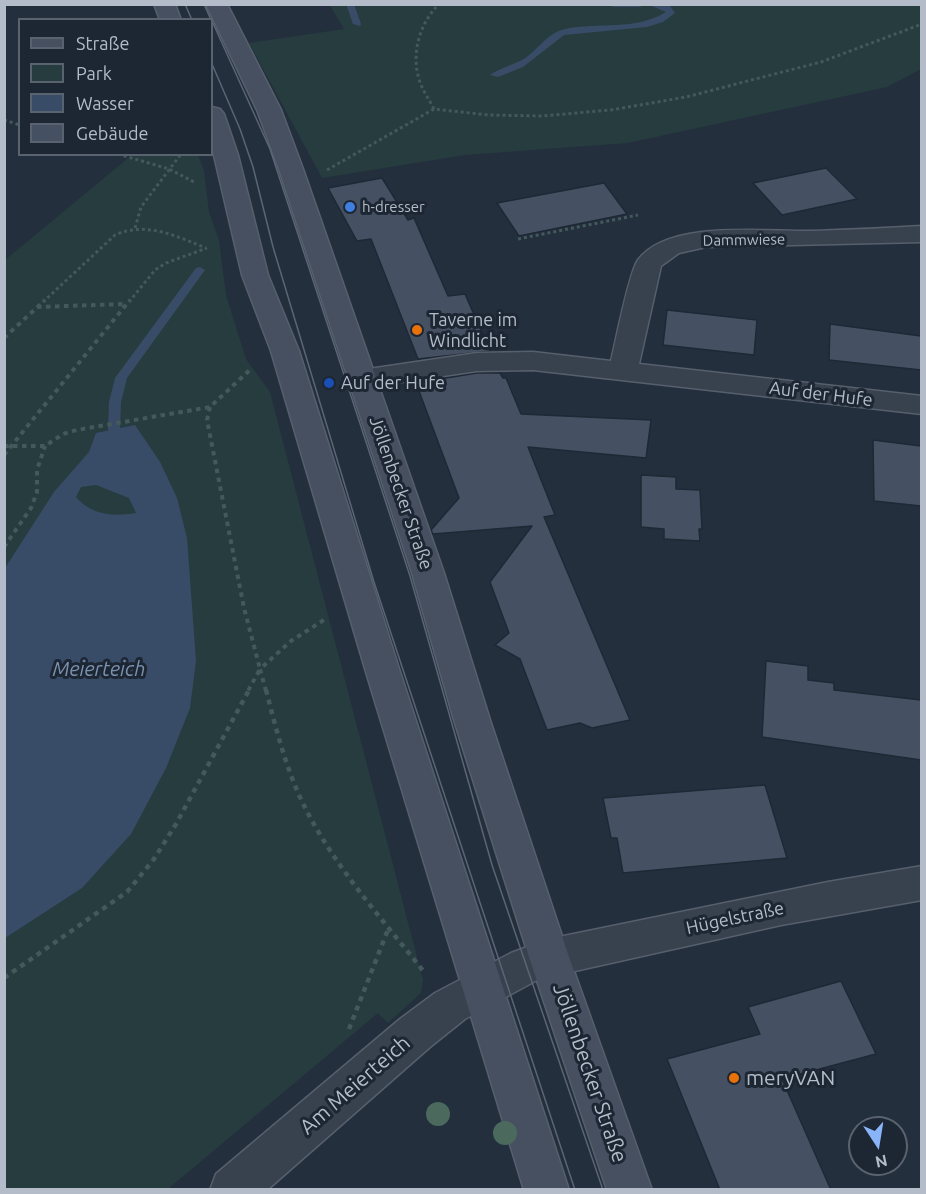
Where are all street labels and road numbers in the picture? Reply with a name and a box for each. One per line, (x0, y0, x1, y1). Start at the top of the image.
street label: Dammwiese (703, 230, 785, 250)
street label: Auf der Hufe (768, 377, 874, 411)
street label: Jöllenbecker Straße (365, 413, 437, 573)
street label: Hügelstraße (684, 897, 786, 939)
street label: Jöllenbecker Straße (548, 980, 632, 1166)
street label: Am Meierteich (295, 1030, 415, 1140)

